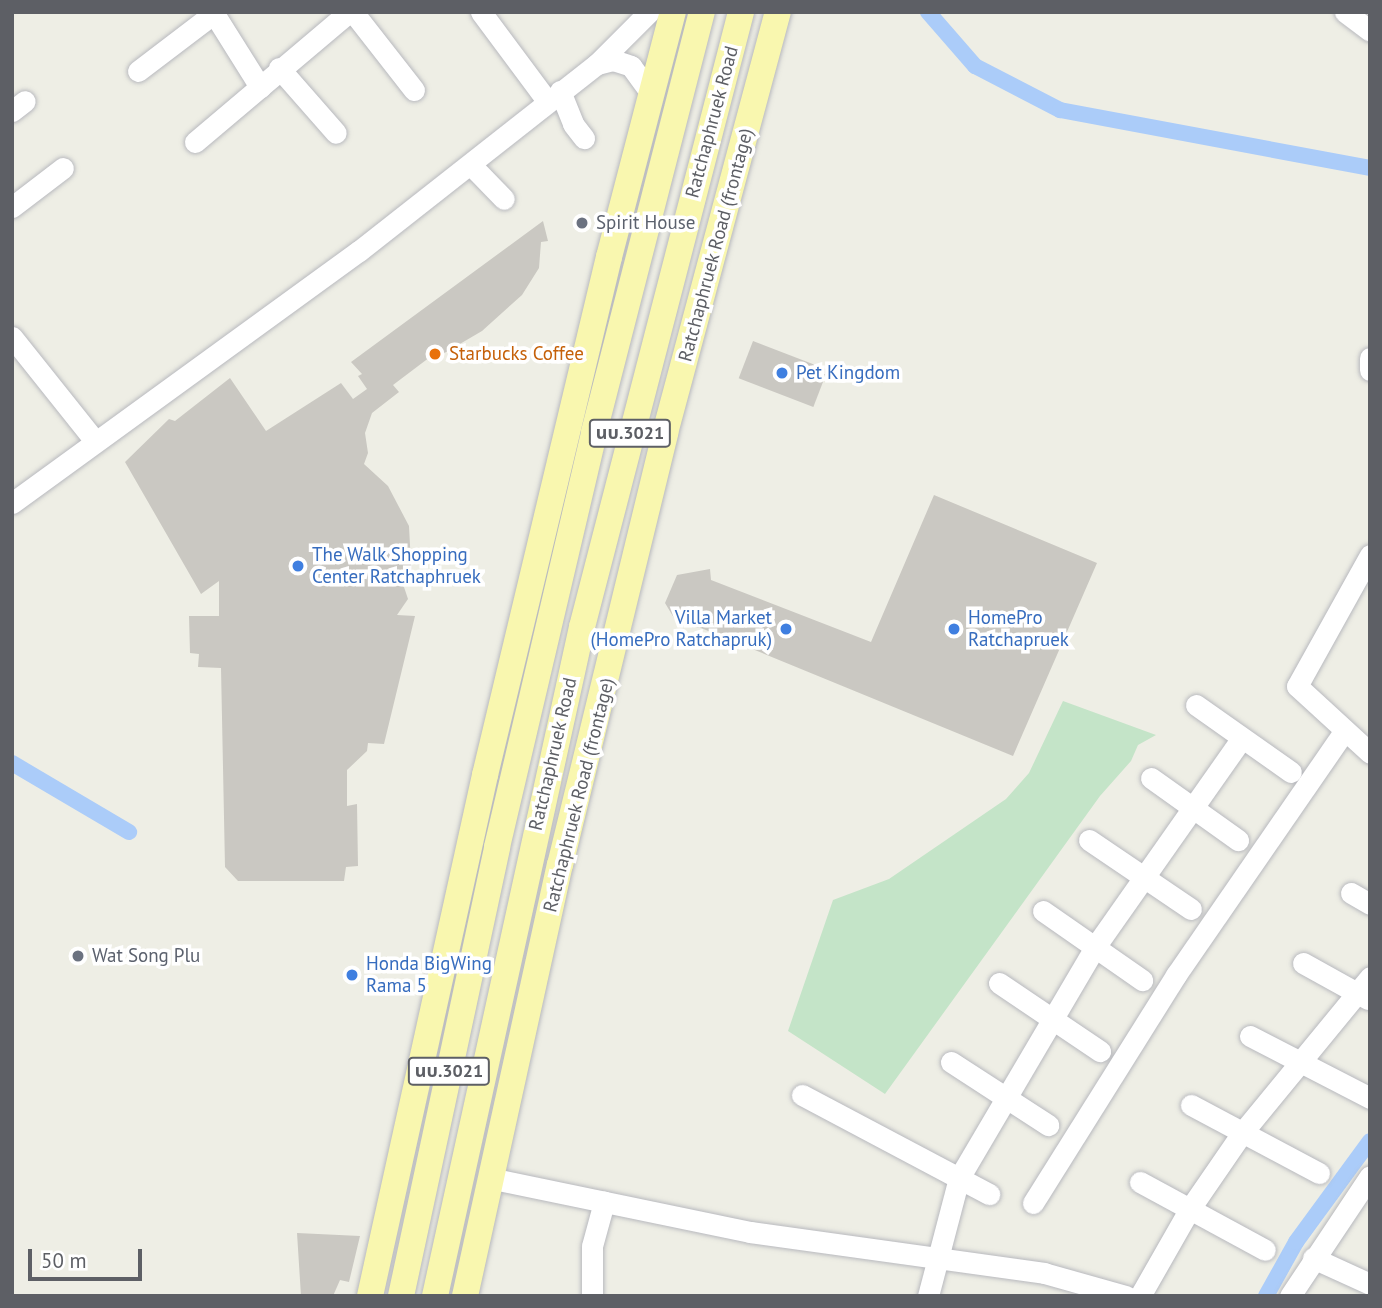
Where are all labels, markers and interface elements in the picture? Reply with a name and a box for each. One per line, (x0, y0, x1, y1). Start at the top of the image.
street label: Ratchaphruek Road (681, 43, 743, 201)
street label: Ratchaphruek Road (frontage) (674, 126, 758, 364)
place label: Spirit House (596, 212, 695, 234)
marker: Spirit House (574, 215, 590, 231)
place label: Starbucks Coffee (449, 343, 584, 365)
marker: Starbucks Coffee (427, 346, 443, 362)
place label: Pet Kingdom (796, 362, 900, 384)
marker: Pet Kingdom (774, 365, 790, 381)
road number: นบ.3021 (588, 418, 672, 447)
place label: The Walk Shopping Center Ratchaphruek (312, 544, 481, 588)
marker: The Walk Shopping Center Ratchaphruek (290, 558, 306, 574)
place label: Villa Market (HomePro Ratchapruk) (590, 607, 772, 651)
place label: HomePro Ratchapruek (968, 607, 1069, 651)
marker: Villa Market (HomePro Ratchapruk) (778, 621, 794, 637)
marker: HomePro Ratchapruek (946, 621, 962, 637)
street label: Ratchaphruek Road (524, 675, 582, 833)
street label: Ratchaphruek Road (frontage) (539, 675, 619, 915)
place label: Wat Song Plu (92, 945, 200, 967)
marker: Wat Song Plu (70, 948, 86, 964)
place label: Honda BigWing Rama 5 (366, 953, 492, 997)
marker: Honda BigWing Rama 5 (344, 967, 360, 983)
road number: นบ.3021 (407, 1056, 491, 1086)
scale bar (32, 1234, 145, 1278)
text: 50 m (41, 1247, 87, 1274)

